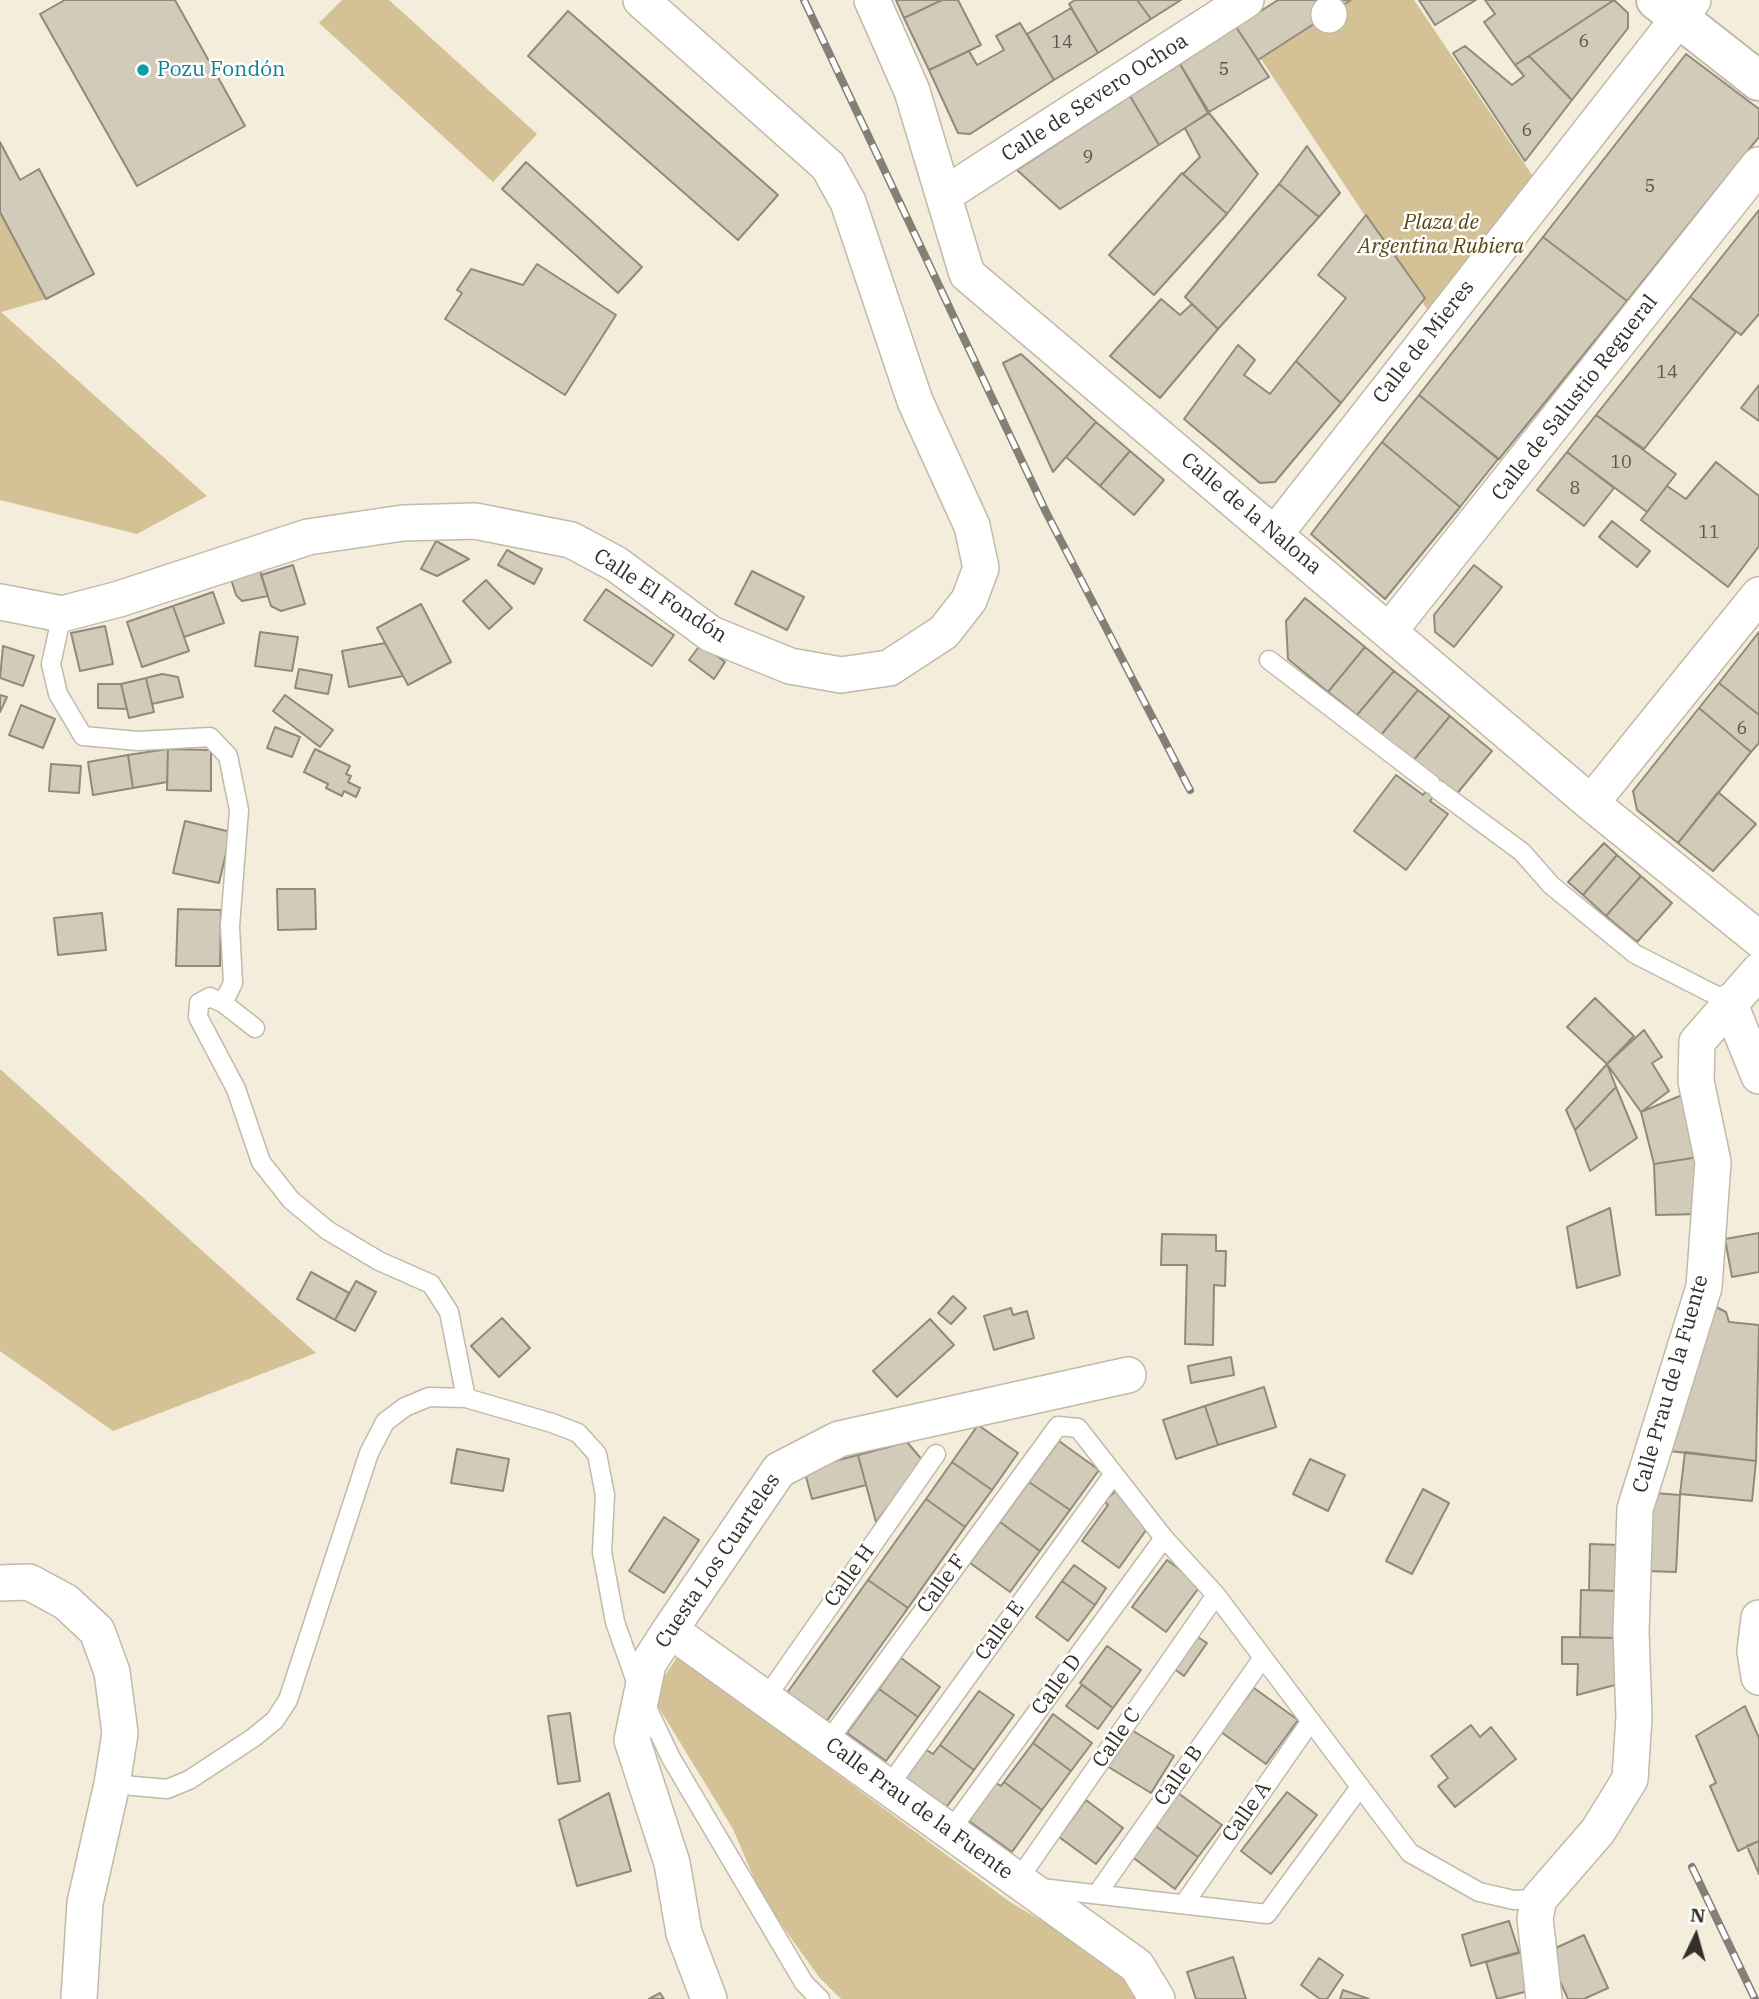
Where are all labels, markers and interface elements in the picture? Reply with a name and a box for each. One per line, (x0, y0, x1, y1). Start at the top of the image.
street label: Calle de Severo Ochoa (997, 28, 1193, 168)
house number: 6 (1579, 31, 1589, 53)
house number: 14 (1051, 32, 1073, 54)
place label: Pozu Fondón (157, 57, 285, 83)
house number: 5 (1219, 59, 1229, 81)
marker: Pozu Fondón (135, 62, 151, 78)
house number: 6 (1522, 120, 1532, 142)
house number: 9 (1083, 147, 1093, 169)
house number: 5 (1645, 176, 1655, 198)
park label: Plaza de Argentina Rubiera (1358, 210, 1524, 260)
street label: Calle de Mieres (1368, 275, 1480, 409)
street label: Calle de Salustio Regueral (1487, 290, 1663, 506)
house number: 14 (1656, 362, 1678, 384)
street label: Calle de la Nalona (1176, 448, 1326, 580)
house number: 10 (1610, 452, 1632, 474)
house number: 8 (1570, 478, 1580, 500)
house number: 11 (1698, 522, 1720, 544)
street label: Calle El Fondón (589, 544, 731, 648)
house number: 6 (1737, 718, 1747, 740)
street label: Calle Prau de la Fuente (1628, 1272, 1714, 1496)
street label: Cuesta Los Cuarteles (650, 1469, 786, 1653)
street label: Calle H (820, 1540, 880, 1612)
street label: Calle F (912, 1550, 972, 1618)
street label: Calle E (970, 1596, 1030, 1666)
street label: Calle D (1027, 1650, 1087, 1720)
street label: Calle C (1087, 1703, 1147, 1773)
street label: Calle Prau de la Fuente (820, 1733, 1018, 1885)
street label: Calle B (1149, 1741, 1209, 1811)
street label: Calle A (1217, 1777, 1277, 1847)
north arrow (1661, 1901, 1731, 1971)
text: N (1689, 1902, 1706, 1928)

